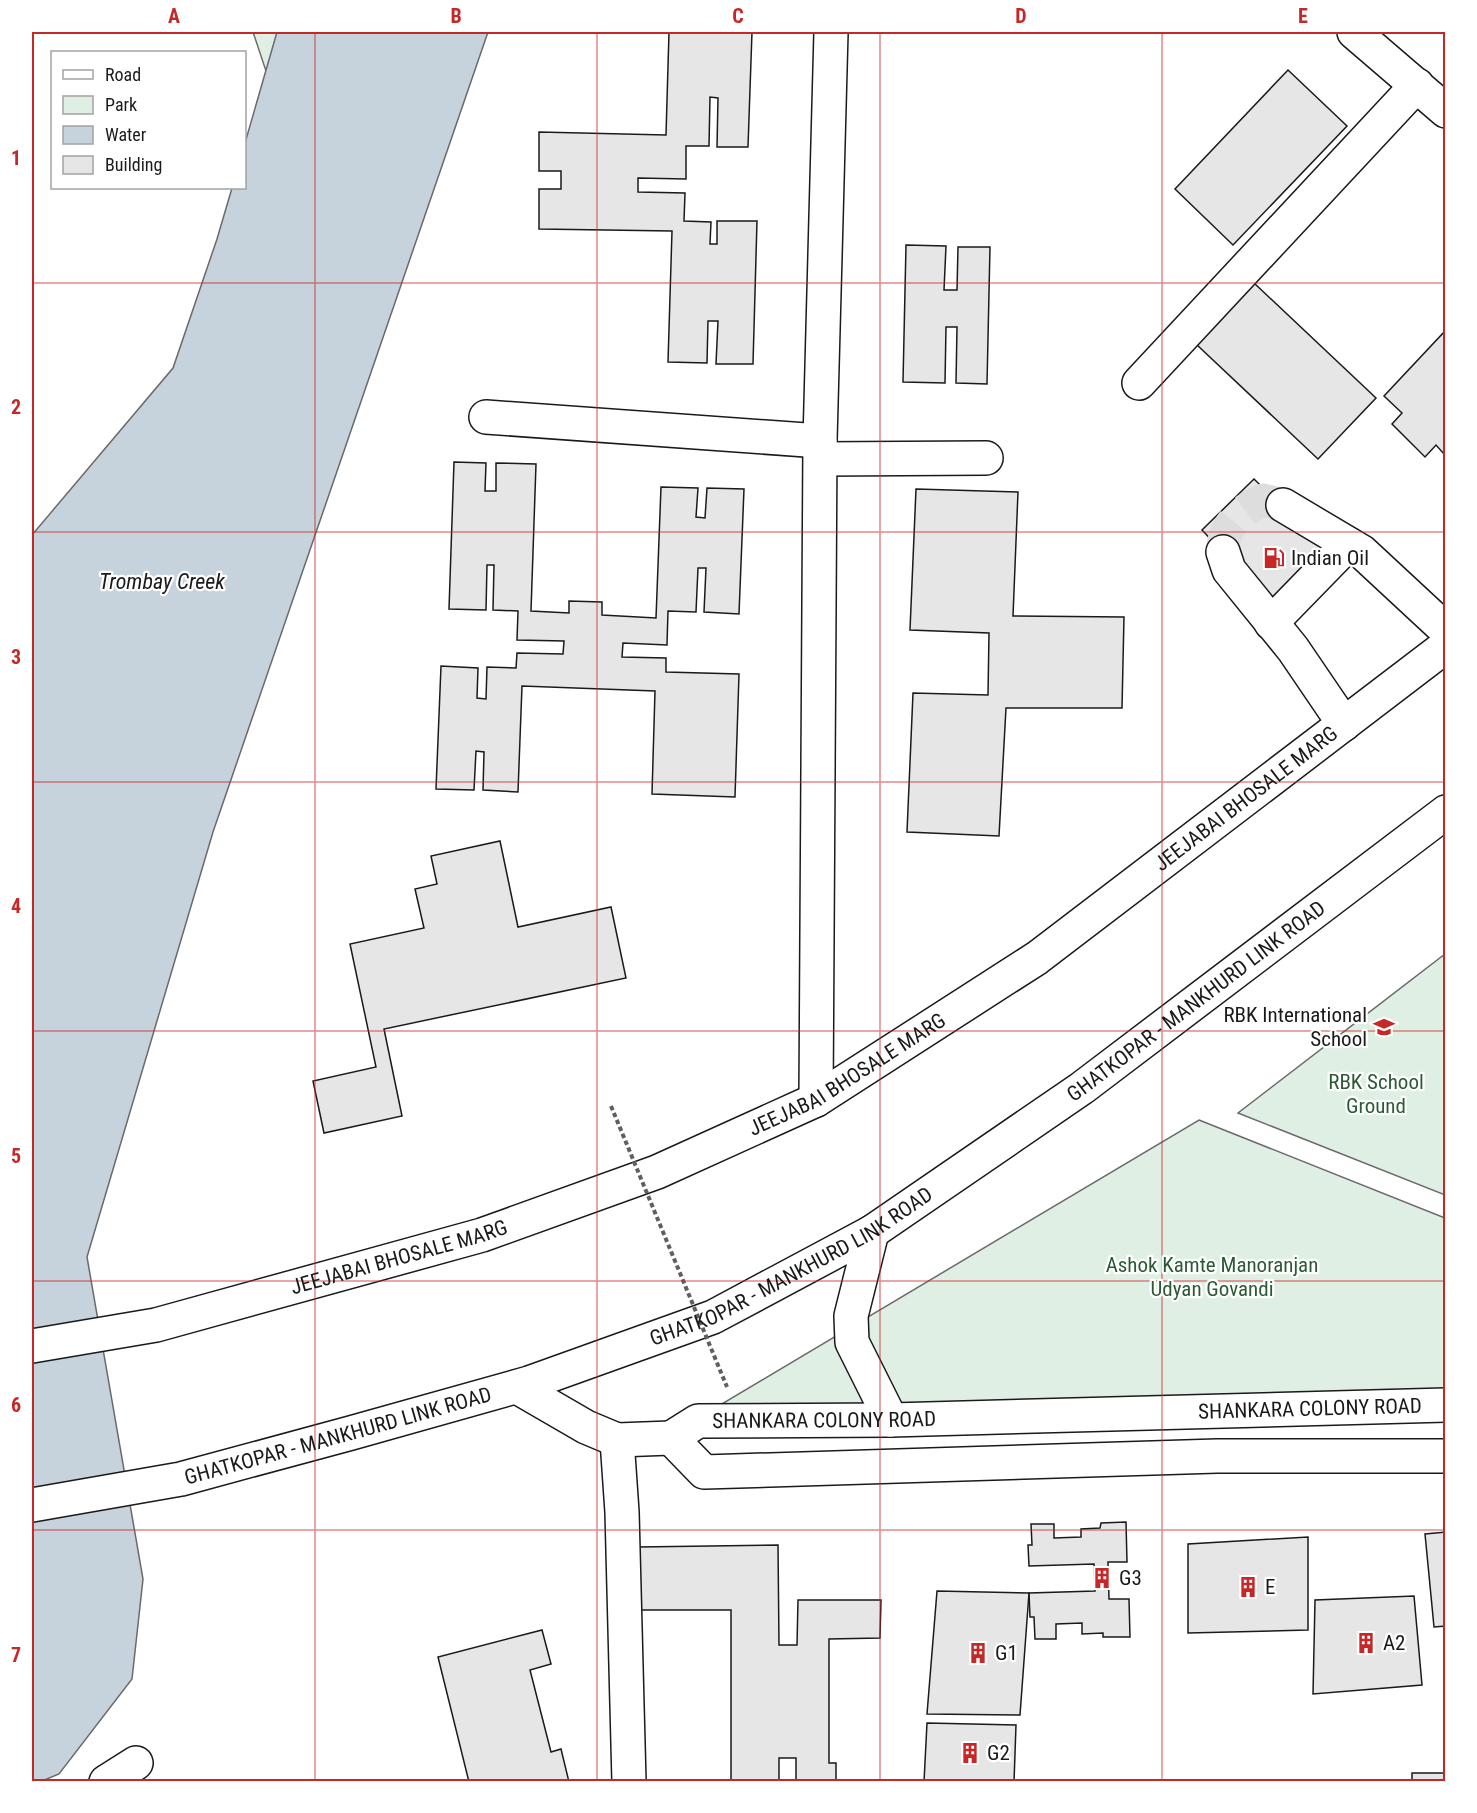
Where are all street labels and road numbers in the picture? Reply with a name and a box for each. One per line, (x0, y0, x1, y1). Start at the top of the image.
street label: JEEJABAI BHOSALE MARG (1150, 721, 1342, 876)
street label: GHATKOPAR - MANKHURD LINK ROAD (1063, 896, 1330, 1107)
street label: JEEJABAI BHOSALE MARG (745, 1008, 950, 1141)
street label: GHATKOPAR - MANKHURD LINK ROAD (646, 1182, 937, 1351)
street label: JEEJABAI BHOSALE MARG (288, 1215, 511, 1299)
street label: GHATKOPAR - MANKHURD LINK ROAD (182, 1382, 494, 1490)
street label: SHANKARA COLONY ROAD (1198, 1394, 1422, 1424)
street label: SHANKARA COLONY ROAD (712, 1407, 936, 1433)

